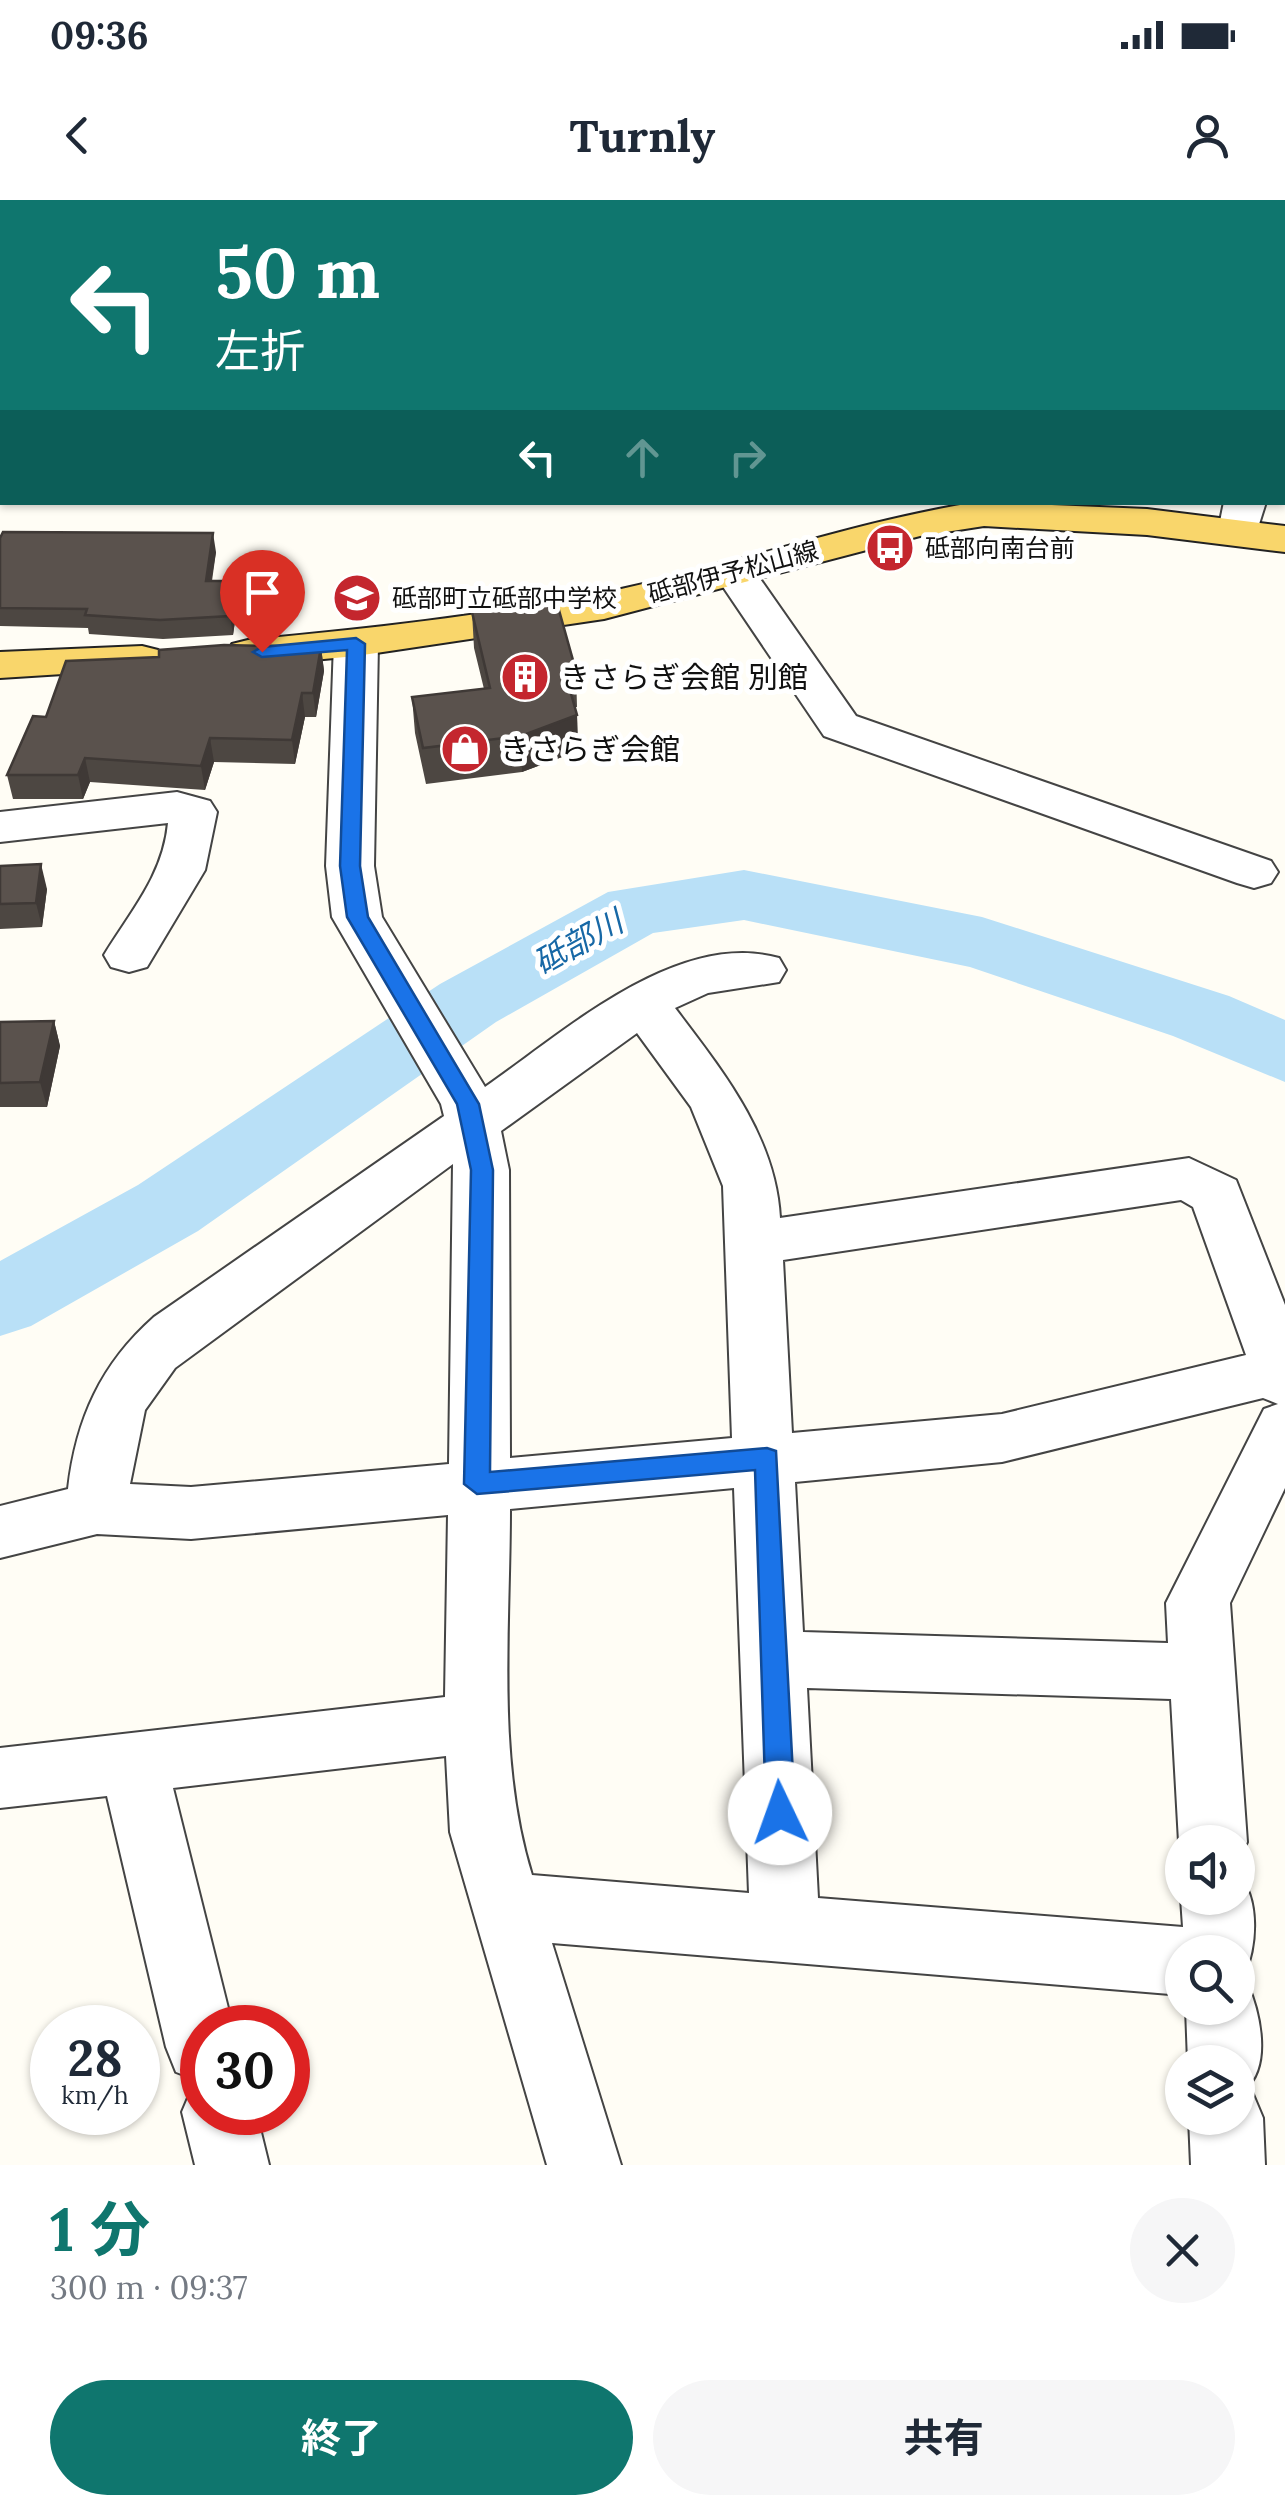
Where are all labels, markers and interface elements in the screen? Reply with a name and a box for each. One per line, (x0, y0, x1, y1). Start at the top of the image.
text: 09:36 (50, 11, 149, 59)
text: Turnly (570, 107, 715, 164)
icon: back (50, 108, 105, 163)
icon: person (1180, 108, 1235, 163)
text: 50 m (215, 228, 380, 317)
icon: left (50, 240, 180, 370)
text: 左折 (215, 322, 305, 379)
icon: left (510, 430, 565, 485)
icon: ahead (615, 430, 670, 485)
icon: right (720, 430, 775, 485)
bus stop icon: 砥部向南台前 (864, 522, 916, 574)
place label: 砥部向南台前 (925, 532, 1075, 564)
street label: 砥部伊予松山線 (644, 534, 822, 610)
pin (220, 550, 305, 653)
icon: arrive (235, 565, 290, 620)
school or university icon: 砥部町立砥部中学校 (331, 572, 383, 624)
place label: 砥部町立砥部中学校 (392, 582, 617, 614)
building icon: きさらぎ会館 別館 (499, 651, 551, 703)
place label: きさらぎ会館 別館 (560, 658, 808, 696)
shop icon: きさらぎ会館 (439, 723, 491, 775)
place label: きさらぎ会館 (500, 730, 680, 768)
water label: 砥部川 (526, 899, 633, 983)
position arrow (728, 1761, 832, 1865)
map controls (1165, 1825, 1255, 2135)
button: sound (1165, 1825, 1255, 1915)
button: search (1165, 1935, 1255, 2025)
speed limit sign: 30 (180, 2005, 310, 2135)
text: 28 (67, 2026, 123, 2090)
button: layers (1165, 2045, 1255, 2135)
text: km/h (61, 2079, 129, 2111)
text: 1 分 (50, 2191, 150, 2267)
button: close (1130, 2198, 1235, 2303)
text: 300 m · 09:37 (50, 2267, 248, 2308)
button: 終了 (50, 2380, 633, 2495)
button: 共有 (653, 2380, 1235, 2495)

